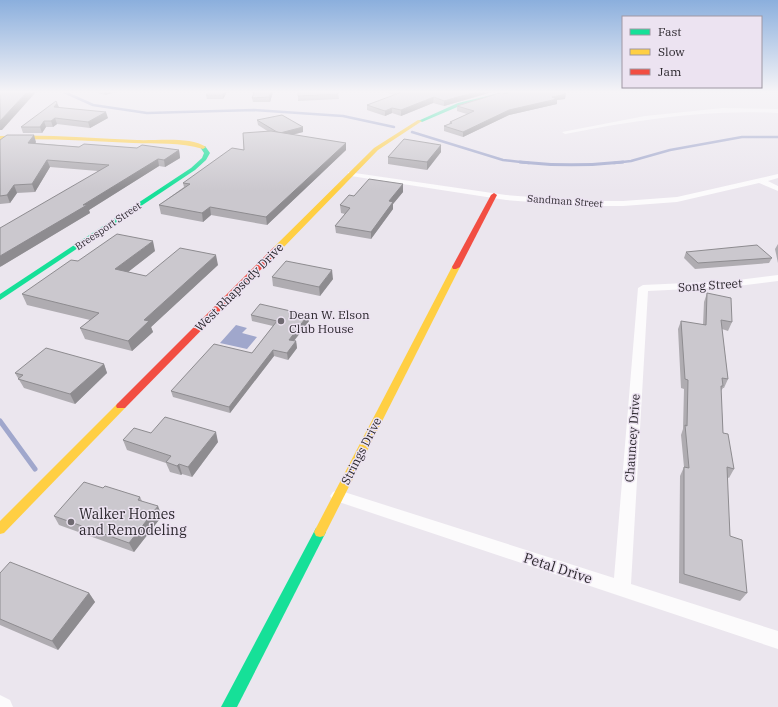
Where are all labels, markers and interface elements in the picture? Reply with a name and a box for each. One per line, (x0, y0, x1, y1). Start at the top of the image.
legend (622, 16, 762, 88)
text: Fast (658, 24, 682, 39)
text: Slow (658, 44, 685, 59)
text: Jam (658, 64, 682, 79)
street label: Sandman Street (527, 192, 604, 210)
street label: Breesport Street (72, 199, 144, 253)
street label: West Rhapsody Drive (192, 240, 286, 334)
street label: Song Street (677, 275, 743, 295)
place label: Dean W. Elson Club House (289, 307, 370, 336)
marker: Dean W. Elson Club House (276, 316, 286, 326)
street label: Chauncey Drive (621, 393, 643, 483)
street label: Strings Drive (338, 415, 384, 487)
place label: Walker Homes and Remodeling (79, 505, 187, 539)
marker: Walker Homes and Remodeling (66, 517, 76, 527)
street label: Petal Drive (521, 548, 595, 588)

